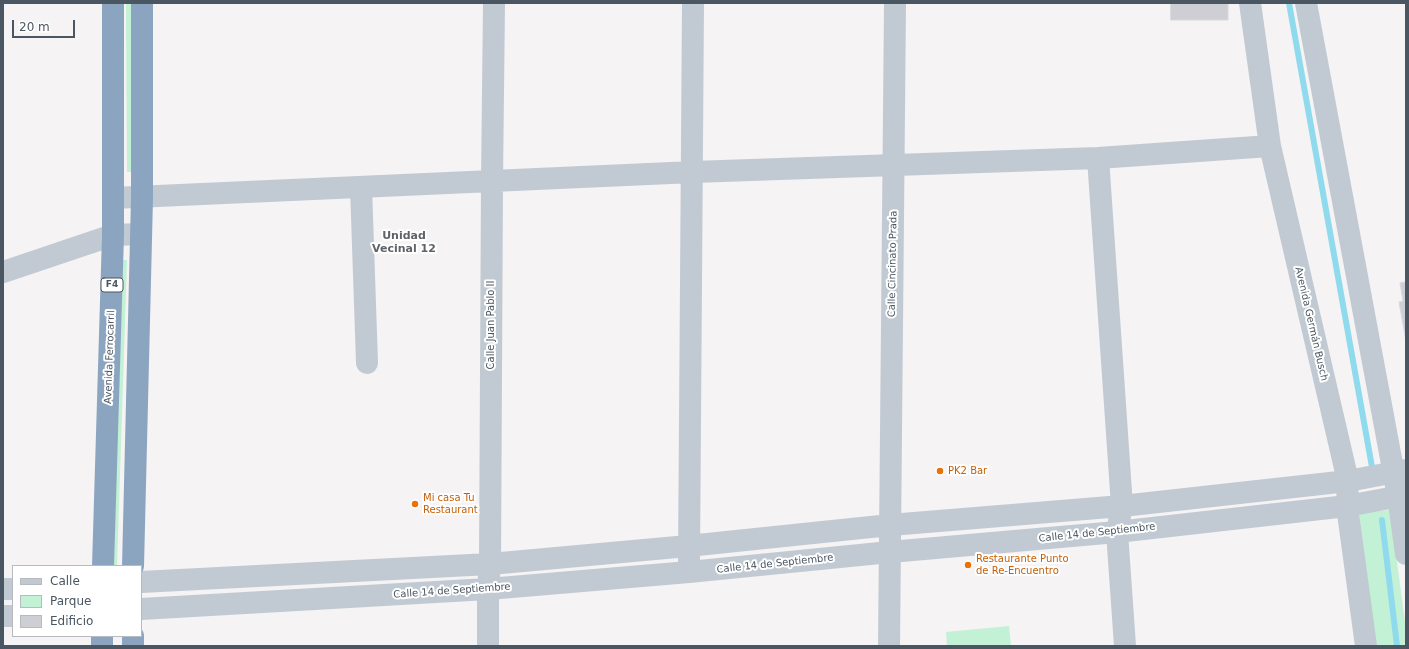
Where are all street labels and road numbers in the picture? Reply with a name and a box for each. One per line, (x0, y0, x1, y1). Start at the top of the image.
street label: Calle Cincinato Prada (886, 211, 900, 317)
street label: Avenida Germán Busch (1292, 266, 1330, 382)
road number: F4 (101, 278, 123, 292)
street label: Calle Juan Pablo II (485, 281, 497, 369)
street label: Avenida Ferrocarril (102, 310, 118, 404)
street label: Calle 14 de Septiembre (1038, 521, 1156, 545)
street label: Calle 14 de Septiembre (716, 552, 834, 576)
street label: Calle 14 de Septiembre (393, 581, 511, 601)

